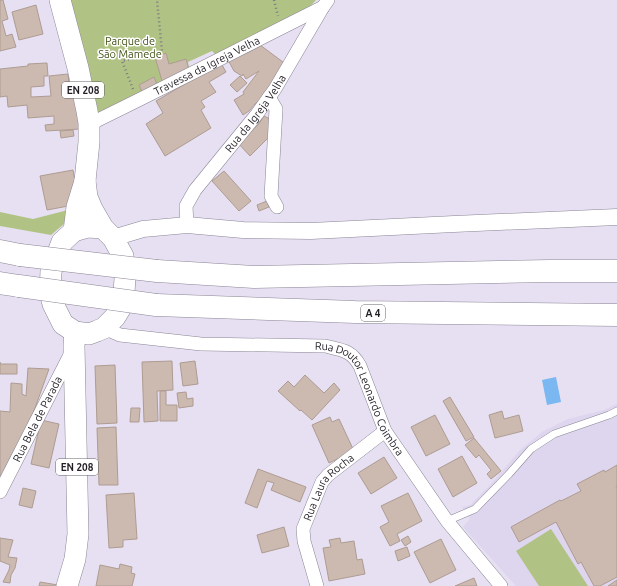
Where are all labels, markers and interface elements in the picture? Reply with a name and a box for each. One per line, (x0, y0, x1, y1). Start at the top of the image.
street label: Travessa da Igreja Velha (152, 34, 262, 98)
park label: Parque de São Mamede (98, 35, 162, 60)
street label: Rua da Igreja Velha (222, 73, 288, 154)
road number: EN 208 (62, 82, 104, 98)
road number: A 4 (361, 305, 385, 321)
street label: Rua Doutor Leonardo Coimbra (315, 340, 406, 458)
street label: Rua Bela de Parada (10, 374, 64, 464)
street label: Rua Laura Rocha (301, 451, 356, 523)
road number: EN 208 (56, 459, 98, 475)

